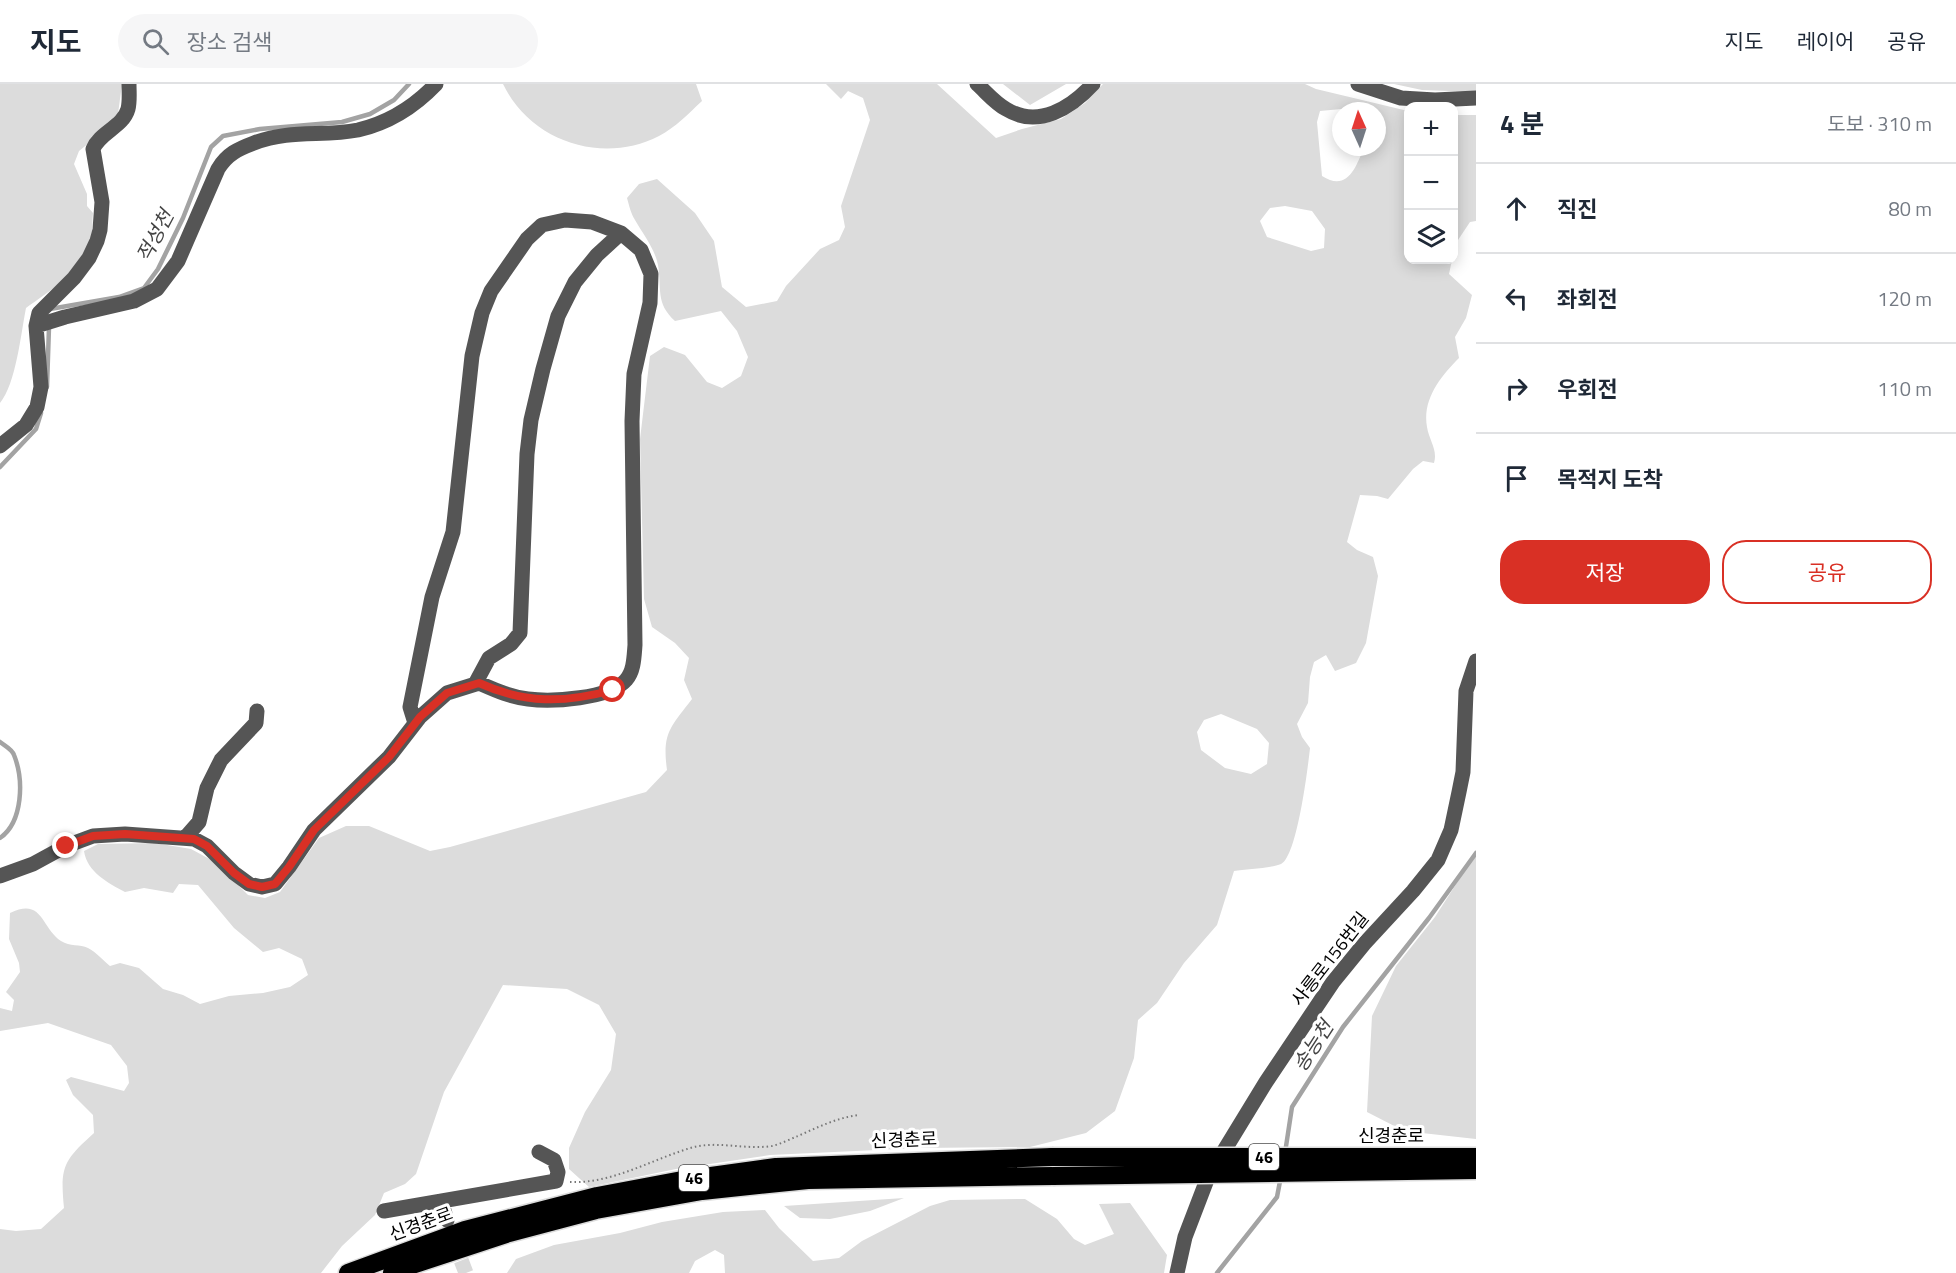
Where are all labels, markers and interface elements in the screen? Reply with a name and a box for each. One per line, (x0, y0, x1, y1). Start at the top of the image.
search box (118, 14, 538, 68)
text: 지도 (30, 20, 82, 63)
icon: search (139, 25, 172, 58)
text: 장소 검색 (187, 25, 272, 59)
text: 지도 (1725, 25, 1763, 57)
text: 레이어 (1796, 25, 1854, 57)
text: 공유 (1887, 25, 1926, 57)
north arrow (1332, 102, 1386, 156)
map controls (1404, 102, 1458, 264)
button: + (1404, 102, 1458, 156)
text: 4 분 (1500, 104, 1544, 143)
text: 도보 · 310 m (1827, 108, 1932, 139)
button: − (1404, 156, 1458, 210)
icon: ahead (1500, 192, 1533, 225)
text: 직진 (1557, 192, 1597, 226)
text: 80 m (1888, 193, 1932, 224)
water label: 적성천 (128, 202, 182, 267)
button: layers (1404, 210, 1458, 264)
icon: left (1500, 282, 1533, 315)
text: 좌회전 (1557, 282, 1618, 316)
text: 120 m (1877, 283, 1932, 314)
icon: right (1500, 372, 1533, 405)
text: 우회전 (1557, 372, 1618, 406)
text: 110 m (1877, 373, 1932, 404)
icon: arrive (1500, 462, 1533, 495)
text: 목적지 도착 (1557, 462, 1663, 496)
button: 저장 (1500, 540, 1710, 604)
button: 공유 (1722, 540, 1932, 604)
route start (599, 676, 625, 702)
route end (52, 832, 78, 858)
street label: 사릉로156번길 (1284, 906, 1375, 1012)
water label: 송능천 (1285, 1012, 1342, 1077)
street label: 신경춘로 (1358, 1122, 1424, 1149)
street label: 신경춘로 (870, 1125, 938, 1154)
road number: 46 (1249, 1144, 1279, 1170)
road number: 46 (679, 1165, 709, 1191)
street label: 신경춘로 (385, 1200, 457, 1248)

